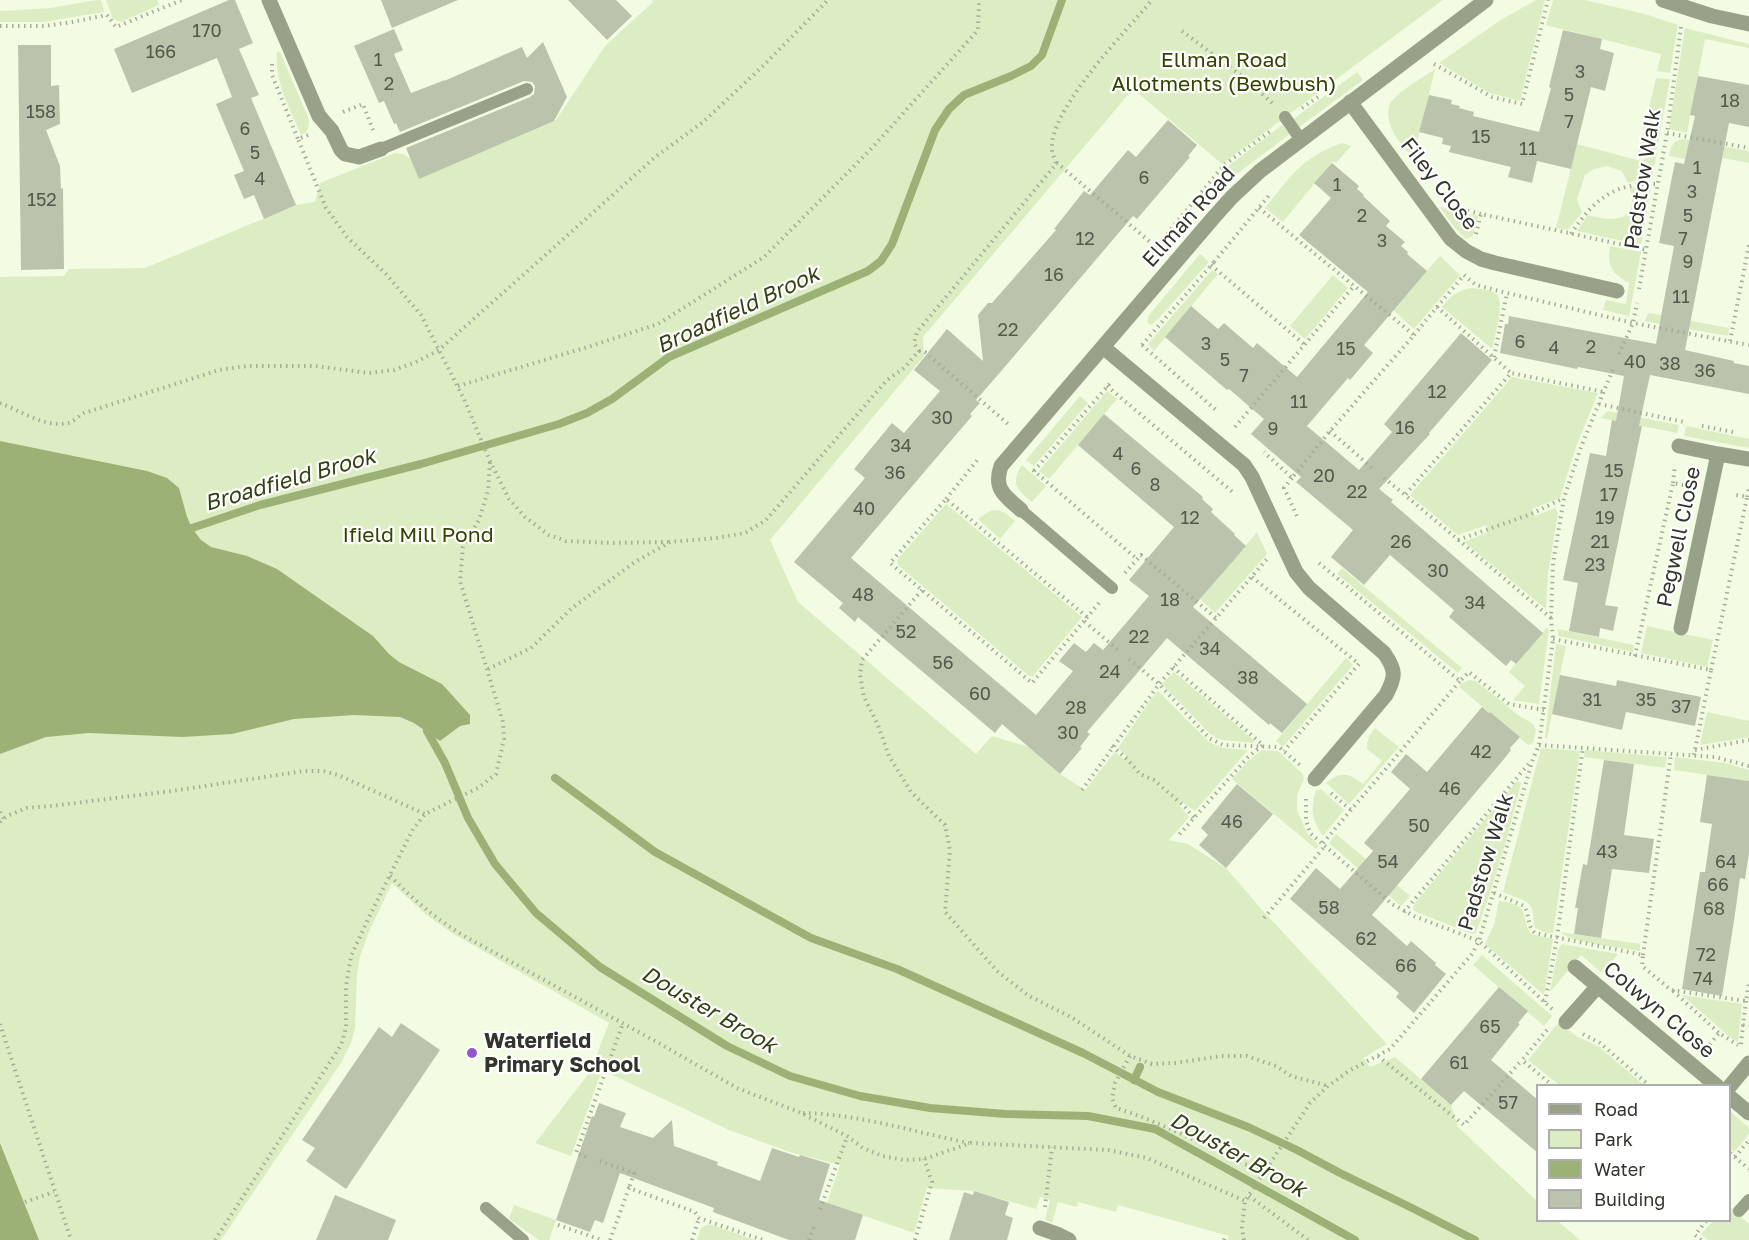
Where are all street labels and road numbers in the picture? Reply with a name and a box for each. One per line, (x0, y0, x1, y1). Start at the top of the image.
street label: Padstow Walk (1619, 107, 1667, 251)
street label: Filey Close (1395, 133, 1483, 235)
street label: Ellman Road (1137, 162, 1241, 272)
street label: Pegwell Close (1652, 464, 1706, 610)
street label: Padstow Walk (1453, 790, 1519, 934)
street label: Colwyn Close (1598, 956, 1720, 1064)

